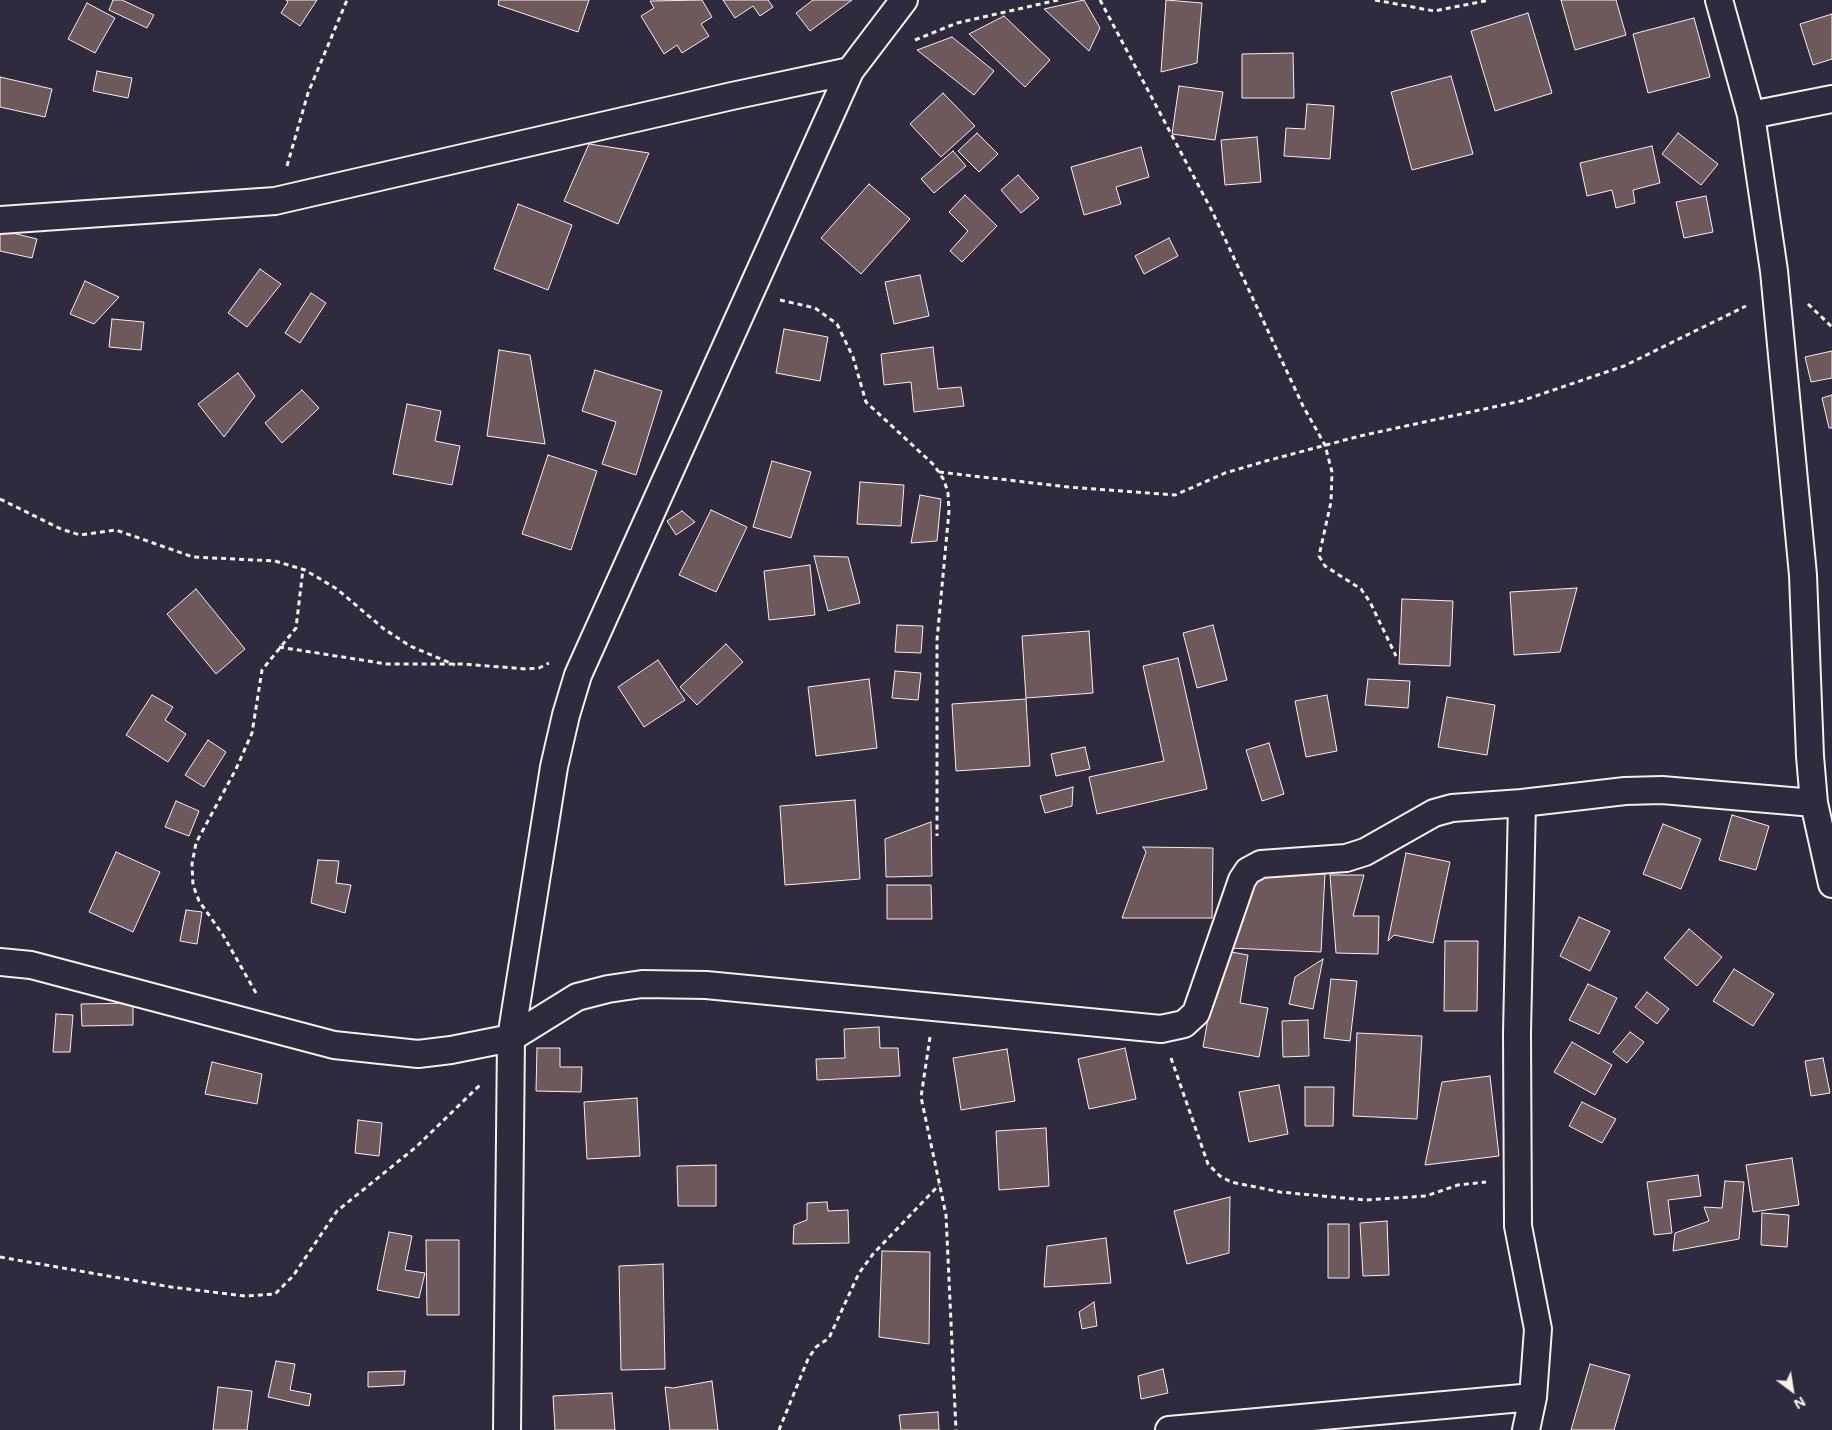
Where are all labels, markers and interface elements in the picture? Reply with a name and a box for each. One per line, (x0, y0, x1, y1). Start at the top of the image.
north arrow (1767, 1365, 1817, 1415)
text: N (1791, 1392, 1809, 1414)

